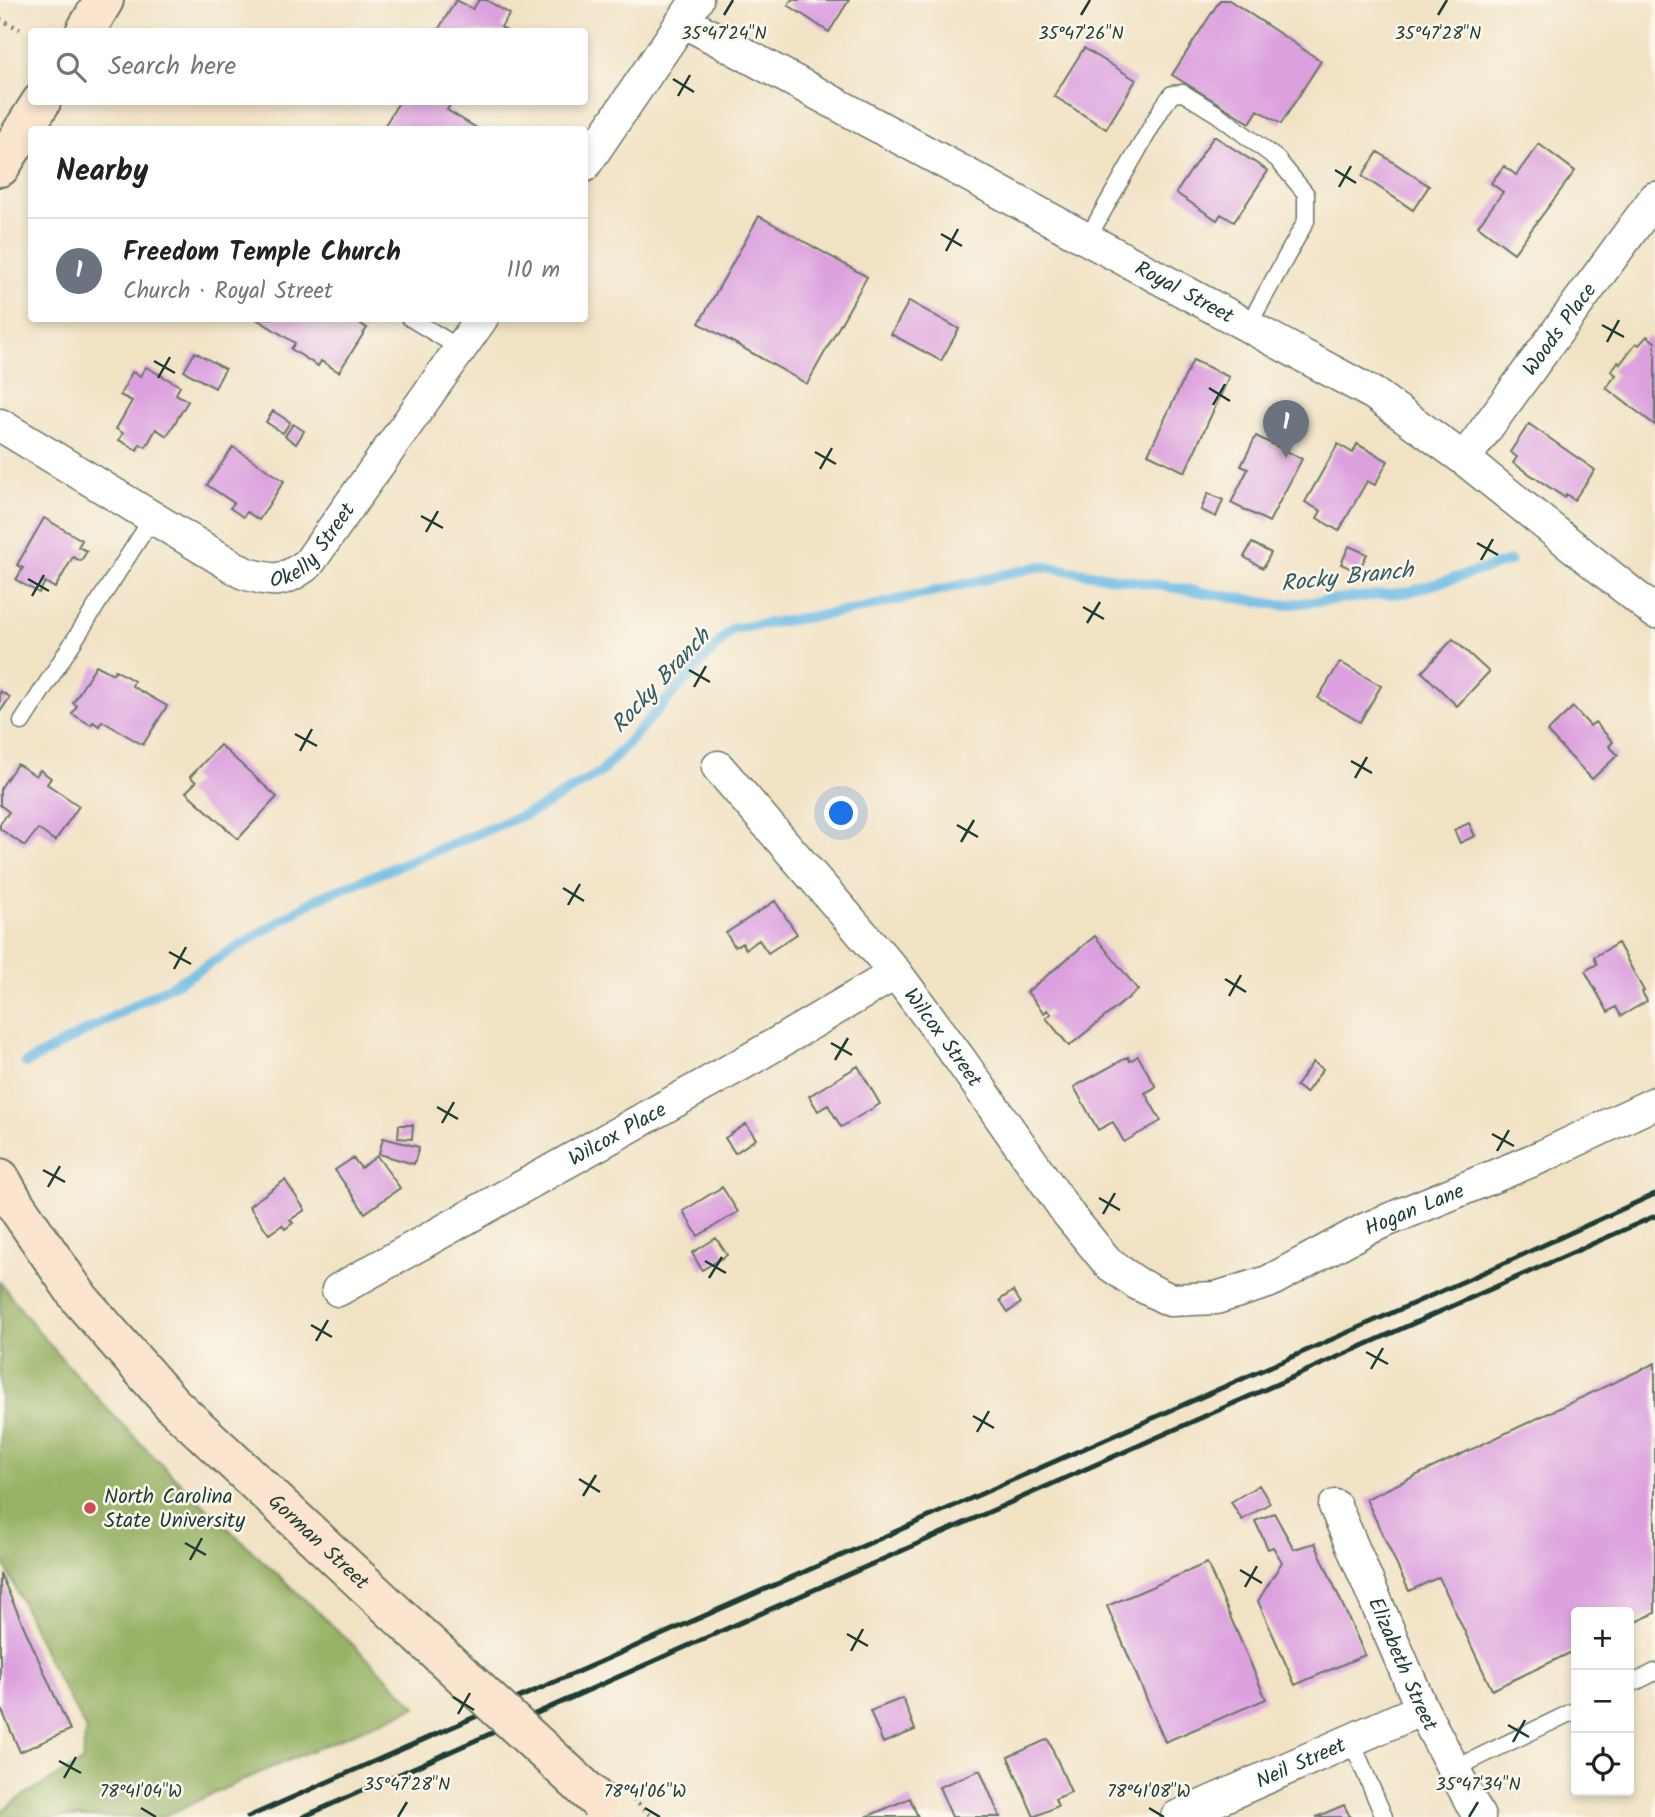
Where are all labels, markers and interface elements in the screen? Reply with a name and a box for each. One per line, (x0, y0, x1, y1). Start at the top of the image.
text: 35°47'24"N (681, 20, 767, 49)
text: 35°47'26"N (1038, 20, 1124, 49)
text: 35°47'28"N (1395, 20, 1481, 49)
search box (28, 28, 588, 105)
text: Search here (108, 46, 236, 88)
icon: search (52, 48, 90, 86)
text: Nearby (56, 148, 148, 196)
text: Freedom Temple Church (123, 232, 401, 274)
text: 1 (76, 253, 82, 289)
text: 110 m (507, 253, 560, 289)
street label: Royal Street (1128, 253, 1240, 334)
text: Church · Royal Street (123, 274, 333, 310)
street label: Woods Place (1515, 276, 1606, 384)
pin: 1 (1263, 400, 1309, 458)
street label: Okelly Street (269, 496, 365, 598)
water label: Rocky Branch (1279, 553, 1417, 603)
water label: Rocky Branch (603, 619, 721, 742)
your location (824, 796, 858, 830)
street label: Wilcox Street (894, 981, 990, 1095)
street label: Wilcox Place (563, 1094, 674, 1176)
street label: Hogan Lane (1360, 1175, 1470, 1246)
place label: North Carolina State University (104, 1481, 245, 1538)
street label: Gorman Street (260, 1487, 377, 1599)
marker: North Carolina State University (82, 1500, 98, 1516)
street label: Elizabeth Street (1358, 1592, 1446, 1738)
map controls (1571, 1607, 1634, 1796)
button: + (1571, 1607, 1634, 1670)
button: − (1571, 1670, 1634, 1733)
street label: Neil Street (1251, 1729, 1352, 1798)
button: locate (1571, 1733, 1634, 1796)
text: 35°47'28"N (364, 1771, 450, 1800)
text: 35°47'34"N (1435, 1771, 1521, 1800)
text: 78°41'04"W (100, 1778, 182, 1807)
text: 78°41'06"W (604, 1778, 686, 1807)
text: 78°41'08"W (1107, 1778, 1191, 1807)

